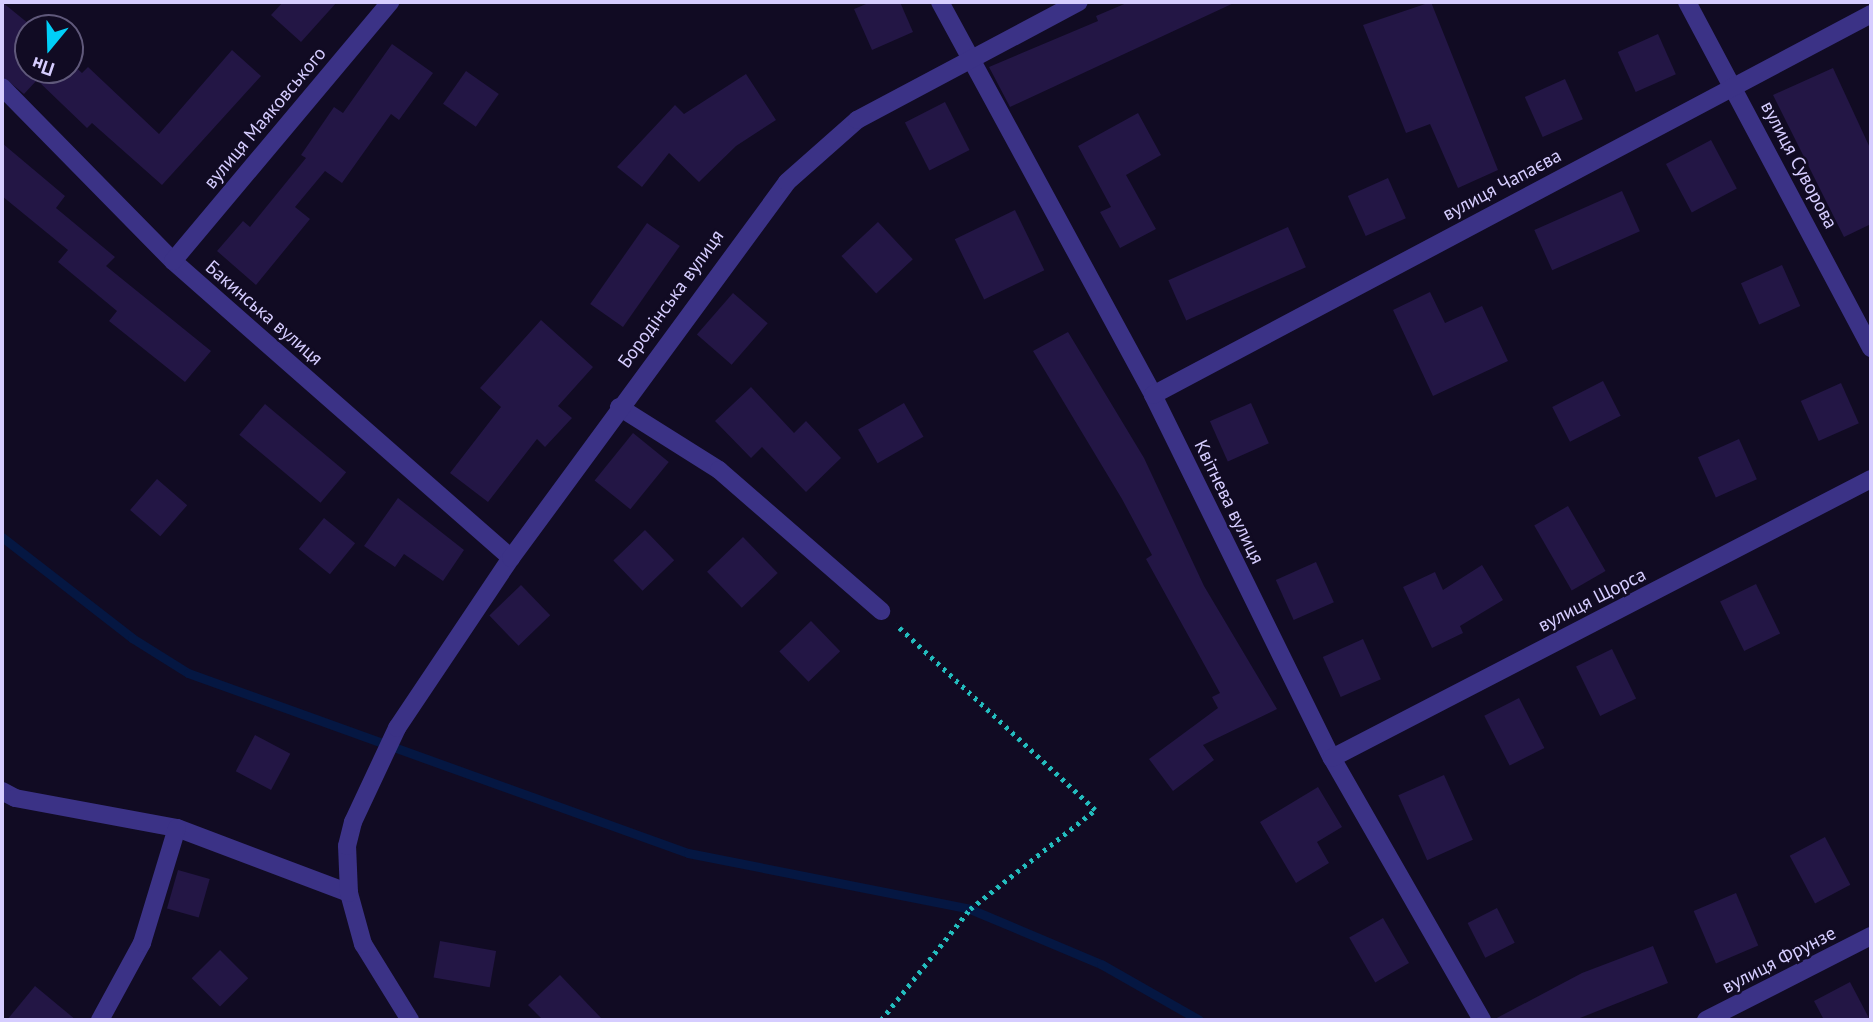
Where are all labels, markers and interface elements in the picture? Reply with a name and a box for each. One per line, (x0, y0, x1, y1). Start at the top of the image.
north arrow (14, 14, 84, 84)
street label: вулиця Маяковського (199, 43, 331, 193)
text: Пн (28, 52, 57, 82)
street label: вулиця Суворова (1756, 97, 1842, 233)
street label: вулиця Чапаєва (1439, 144, 1565, 226)
street label: Бородінська вулиця (613, 226, 729, 372)
street label: Бакинська вулиця (201, 256, 327, 370)
street label: Квітнева вулиця (1189, 436, 1269, 568)
street label: вулиця Щорса (1534, 563, 1650, 637)
street label: вулиця Фрунзе (1718, 922, 1840, 998)

